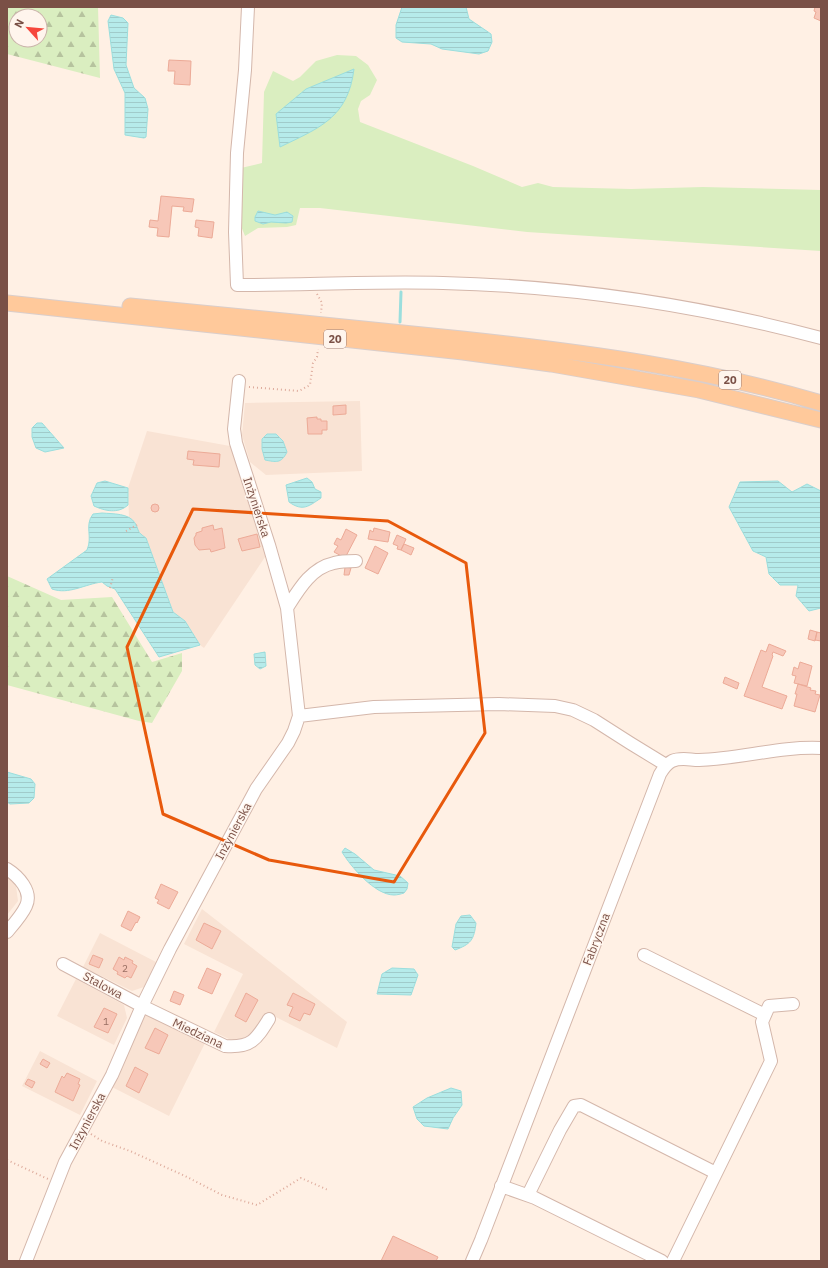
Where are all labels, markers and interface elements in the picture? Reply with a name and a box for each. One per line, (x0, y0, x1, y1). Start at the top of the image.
north arrow (8, 8, 48, 48)
text: N (11, 17, 27, 30)
road number: 20 (324, 330, 346, 348)
road number: 20 (719, 371, 741, 389)
street label: Inżynierska (240, 475, 274, 540)
street label: Inżynierska (212, 799, 255, 862)
street label: Fabryczna (579, 910, 613, 967)
house number: 2 (122, 962, 128, 975)
street label: Stalowa (80, 968, 126, 1002)
house number: 1 (103, 1015, 109, 1028)
street label: Miedziana (170, 1015, 226, 1052)
street label: Inżynierska (66, 1089, 109, 1152)

